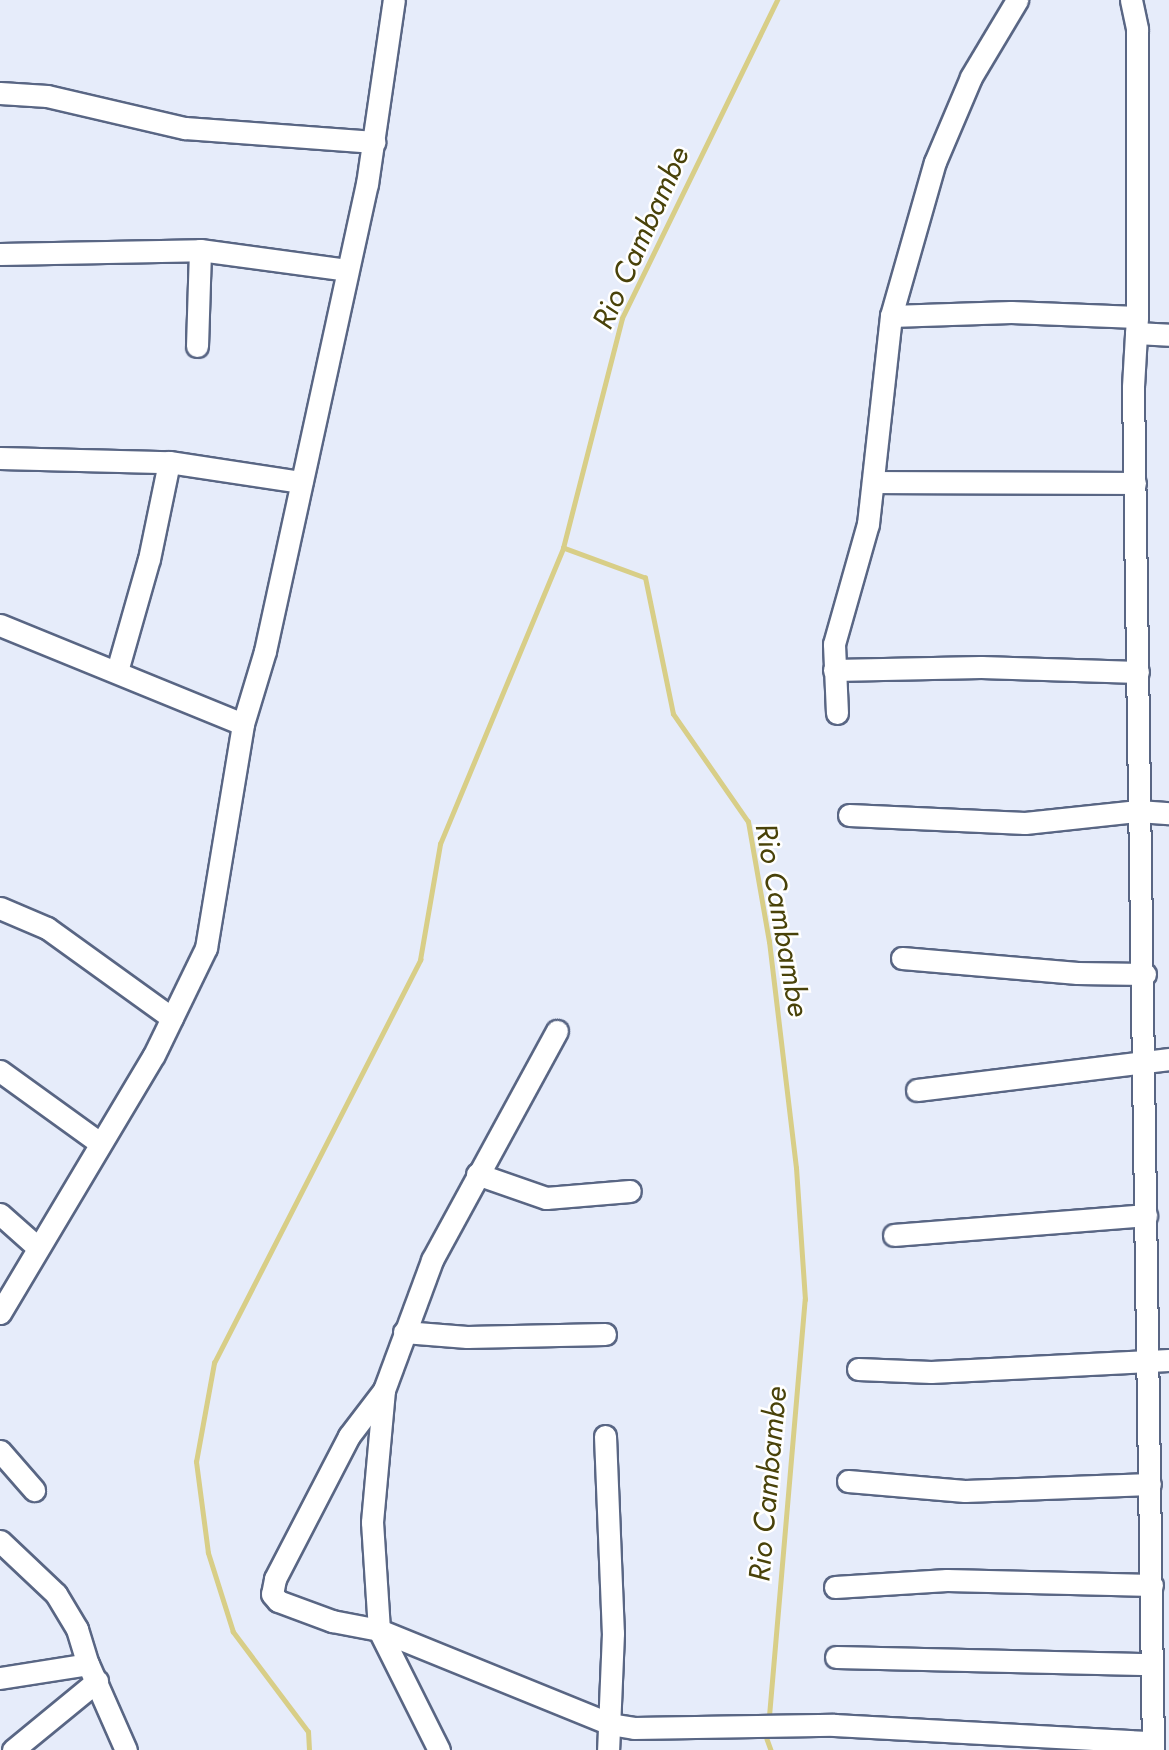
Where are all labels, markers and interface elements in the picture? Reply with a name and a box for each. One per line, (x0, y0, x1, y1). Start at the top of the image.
water label: Rio Cambambe (585, 141, 697, 335)
water label: Rio Cambambe (747, 821, 817, 1019)
water label: Rio Cambambe (742, 1385, 794, 1583)

